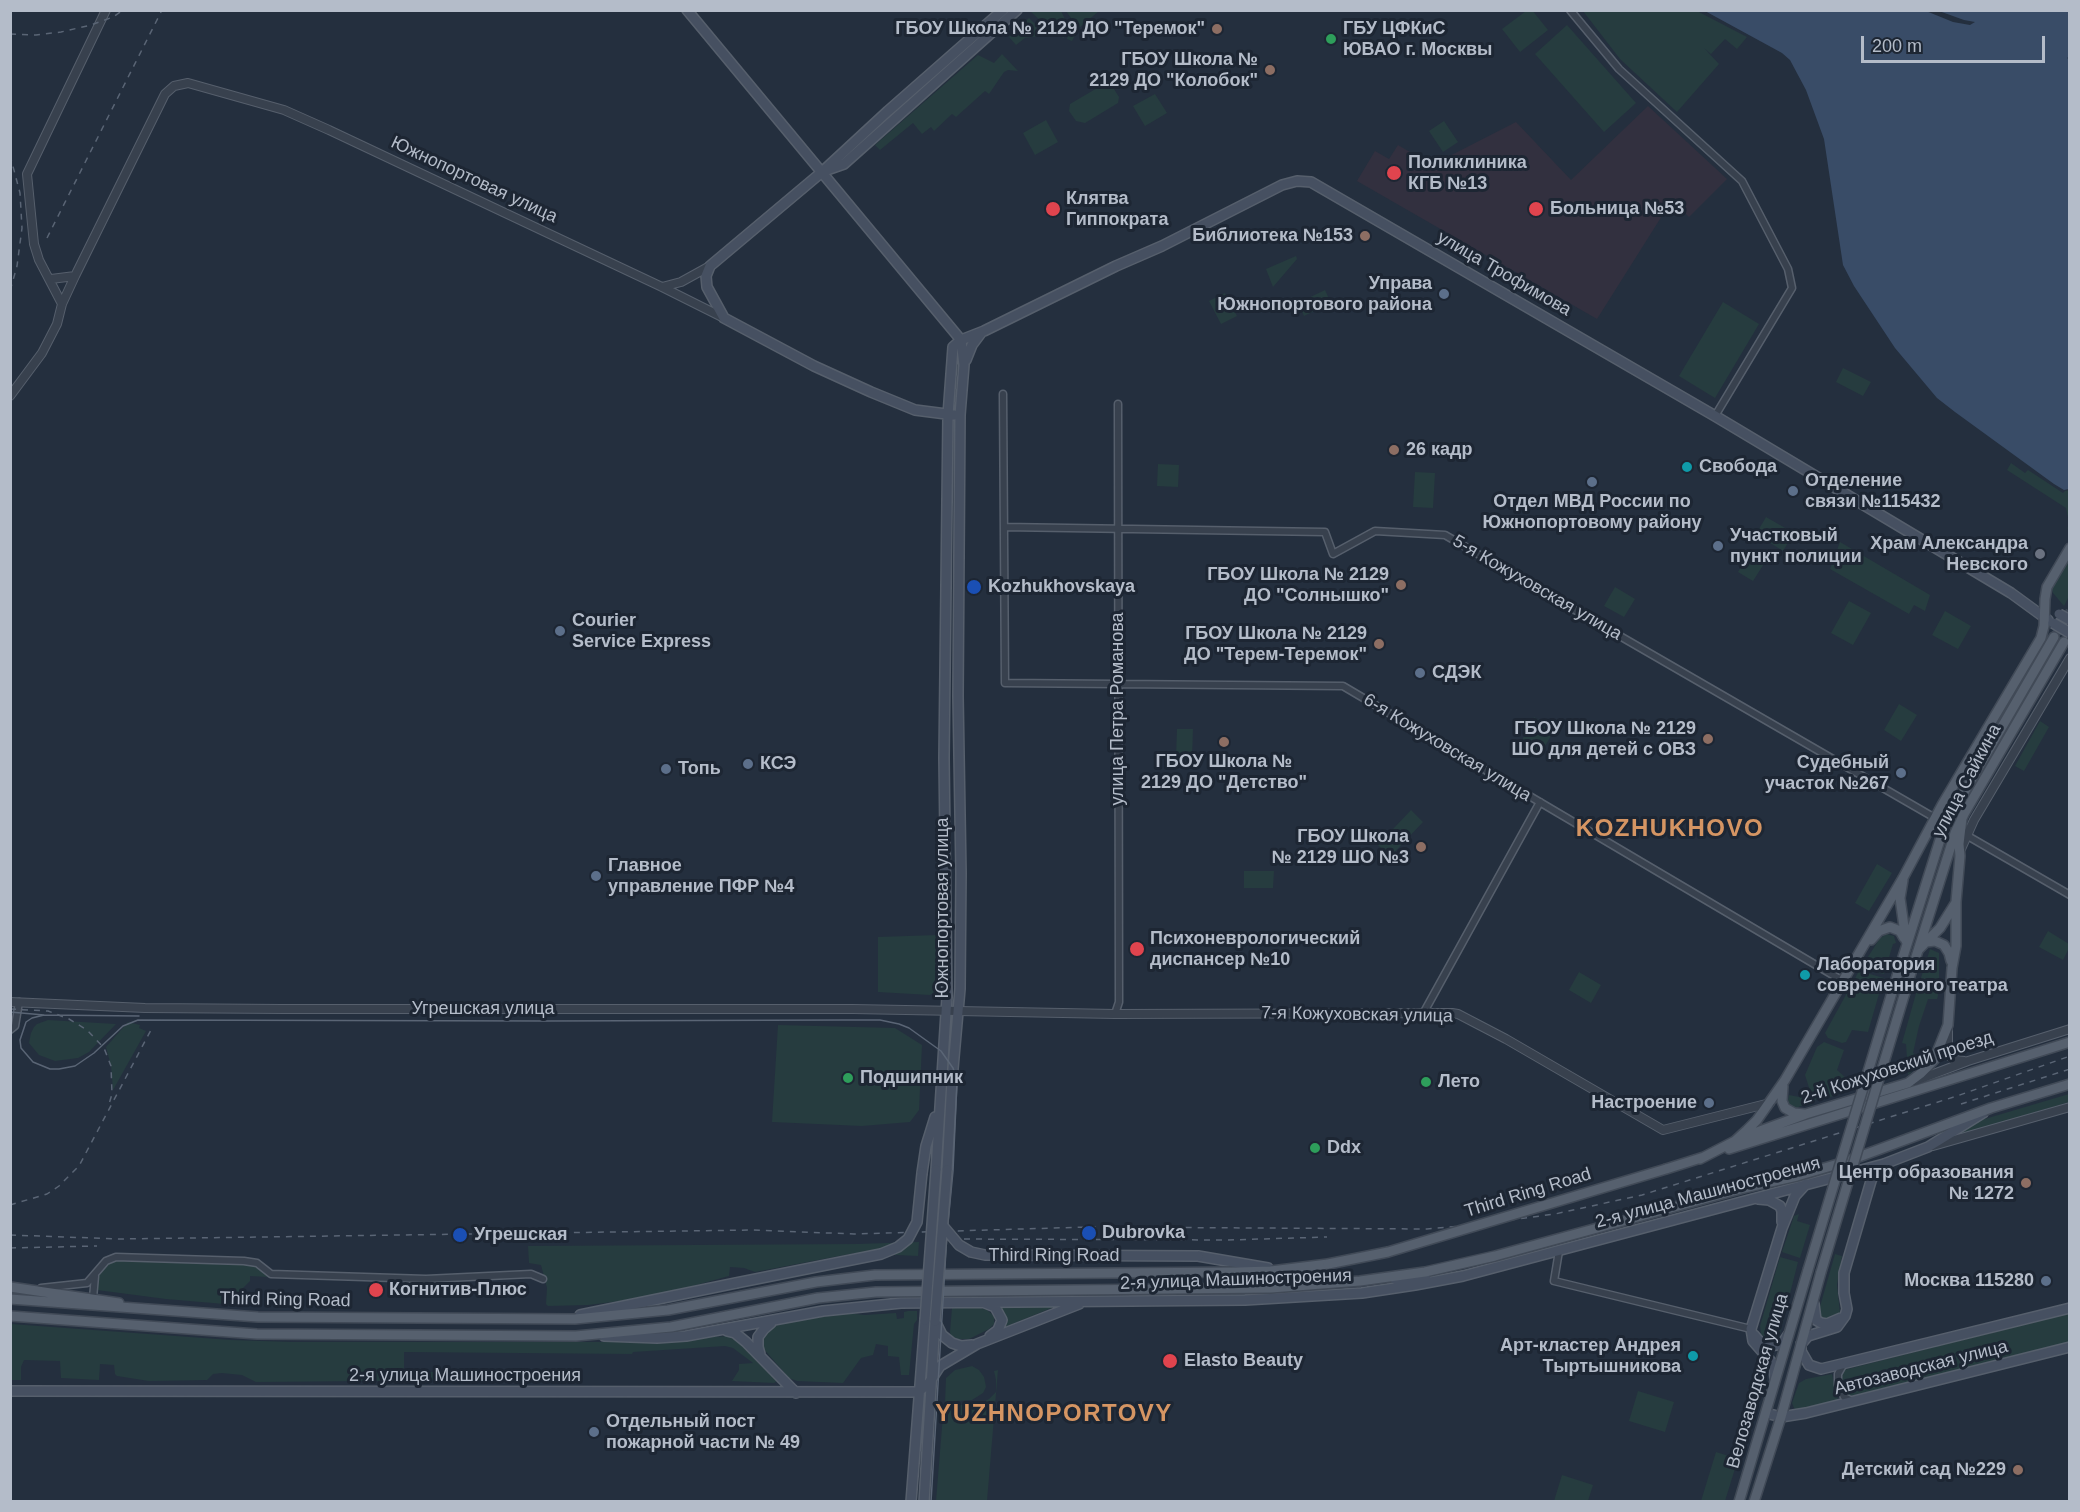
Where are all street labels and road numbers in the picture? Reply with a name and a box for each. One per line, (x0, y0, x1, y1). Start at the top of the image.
street label: Южнопортовая улица (387, 132, 561, 228)
street label: улица Трофимова (1433, 227, 1575, 321)
street label: 5-я Кожуховская улица (1448, 531, 1626, 645)
street label: улица Петра Романова (1107, 612, 1129, 806)
street label: 6-я Кожуховская улица (1359, 689, 1535, 807)
street label: улица Сайкина (1928, 720, 2006, 842)
street label: Южнопортовая улица (932, 817, 954, 999)
street label: Угрешская улица (411, 998, 555, 1020)
street label: 7-я Кожуховская улица (1261, 1003, 1453, 1027)
street label: 2-й Кожуховский проезд (1798, 1027, 1996, 1109)
street label: 2-я улица Машиностроения (1593, 1153, 1823, 1233)
street label: Third Ring Road (1462, 1164, 1594, 1222)
street label: Third Ring Road (988, 1245, 1120, 1267)
street label: 2-я улица Машиностроения (1120, 1265, 1352, 1295)
street label: Third Ring Road (219, 1288, 351, 1312)
street label: Велозаводская улица (1723, 1291, 1793, 1471)
street label: Автозаводская улица (1832, 1336, 2010, 1400)
street label: 2-я улица Машиностроения (349, 1365, 581, 1387)

